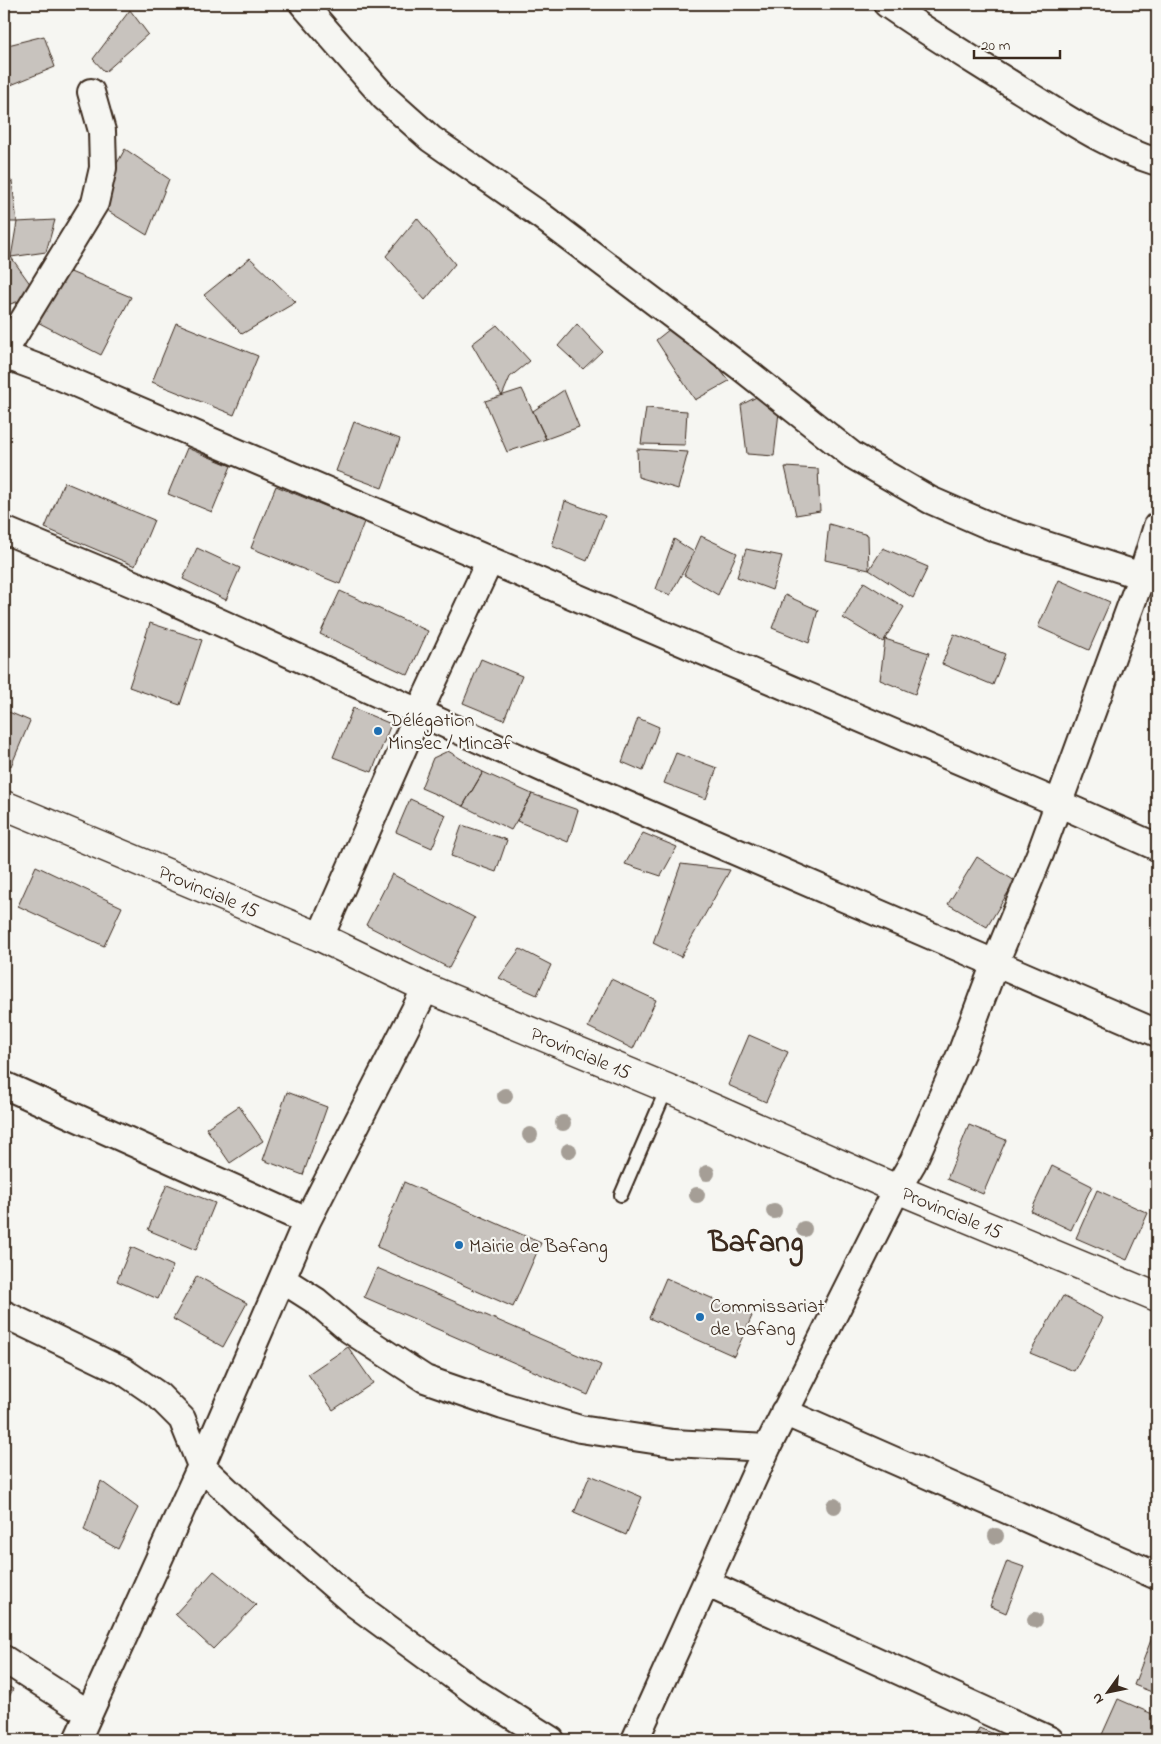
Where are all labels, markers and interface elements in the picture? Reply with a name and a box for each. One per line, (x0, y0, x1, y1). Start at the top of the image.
scale bar (974, 28, 1060, 60)
text: 20 m (981, 35, 1011, 57)
place label: Délégation Minsec / Mincaf (387, 707, 513, 759)
marker: Délégation Minsec / Mincaf (372, 725, 384, 737)
street label: Provinciale 15 (153, 859, 263, 927)
street label: Provinciale 15 (525, 1021, 635, 1089)
street label: Provinciale 15 (896, 1180, 1006, 1248)
district label: Bafang (707, 1222, 803, 1267)
place label: Mairie de Bafang (469, 1233, 608, 1263)
marker: Mairie de Bafang (453, 1239, 465, 1251)
place label: Commissariat de bafang (710, 1293, 825, 1346)
marker: Commissariat de bafang (694, 1311, 706, 1323)
north arrow (1084, 1666, 1134, 1716)
text: N (1087, 1689, 1110, 1708)

